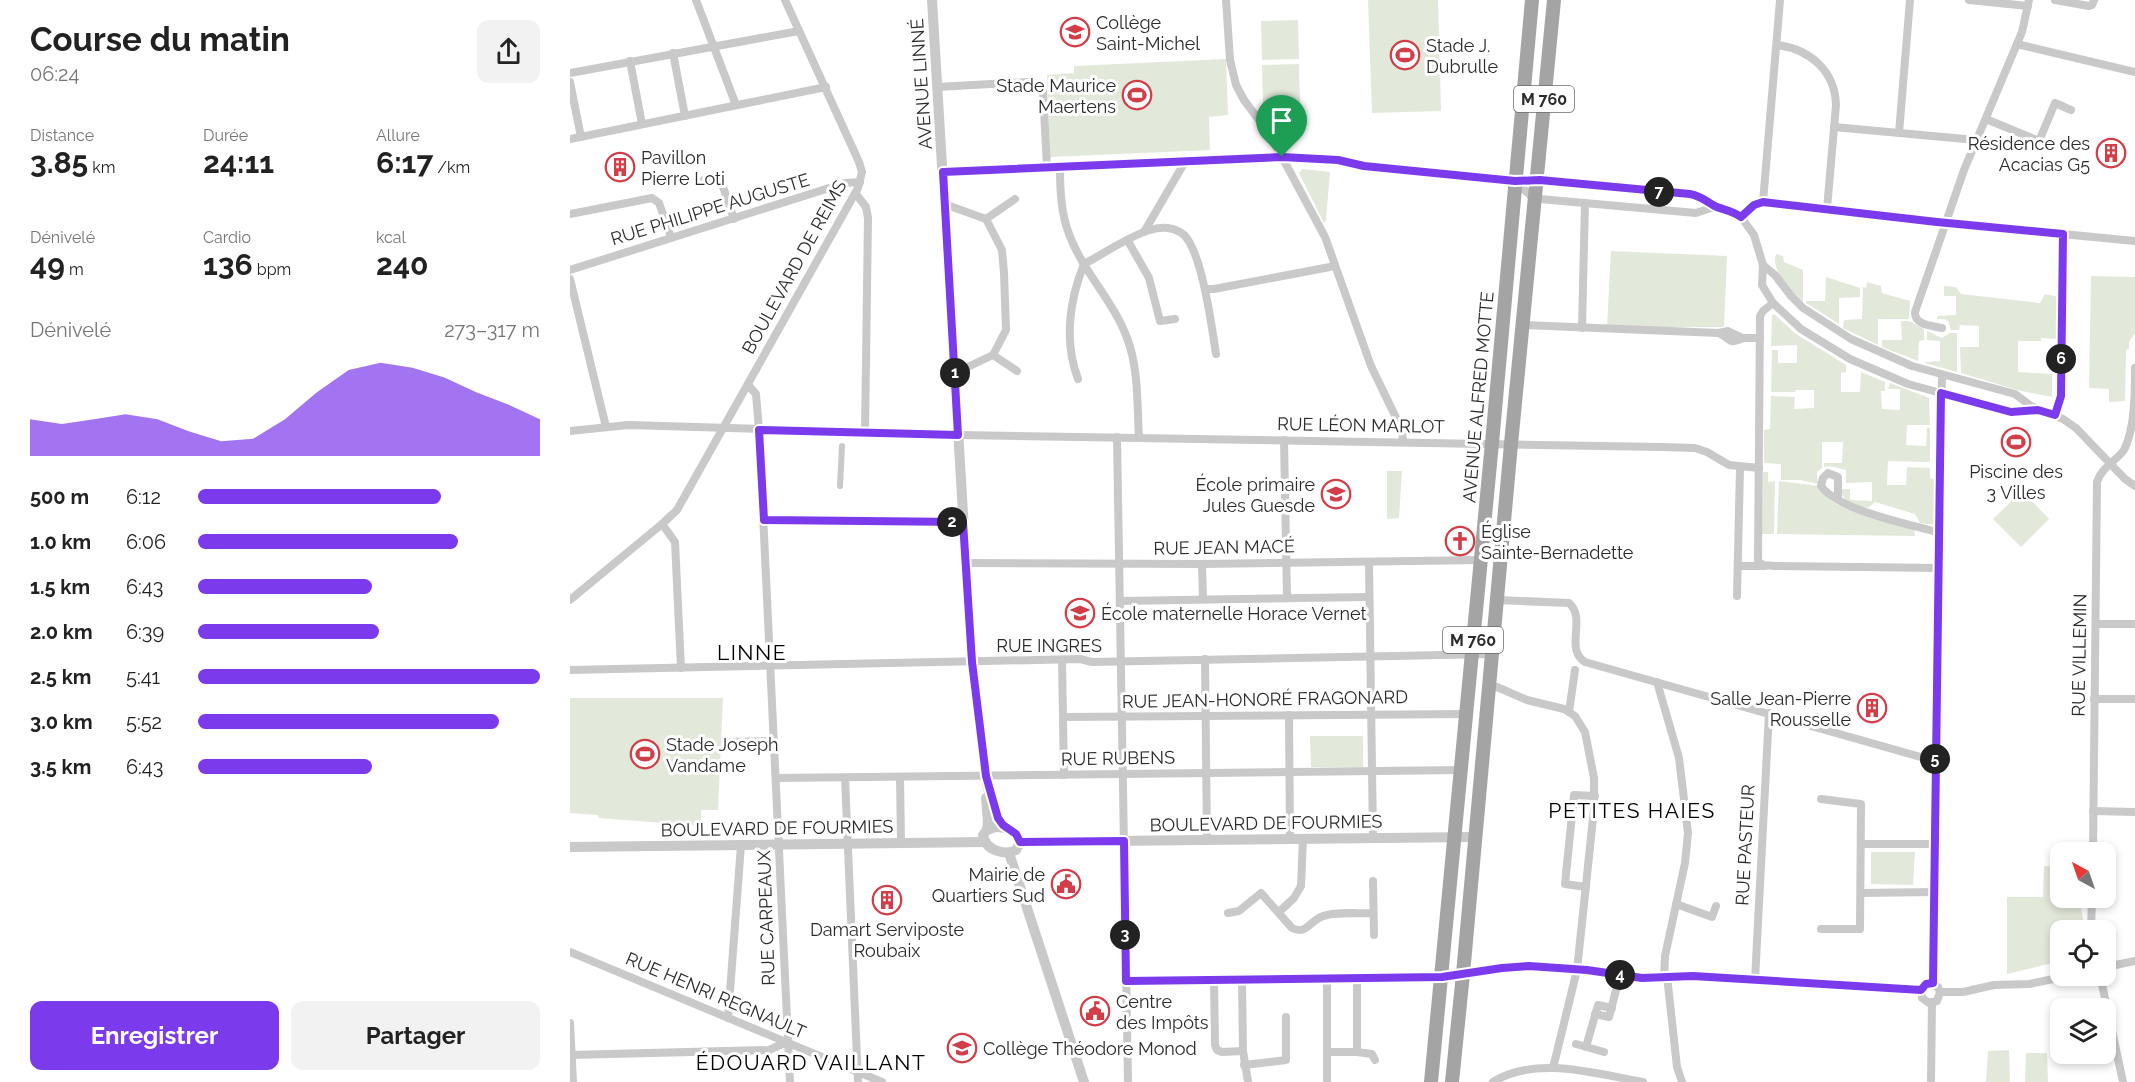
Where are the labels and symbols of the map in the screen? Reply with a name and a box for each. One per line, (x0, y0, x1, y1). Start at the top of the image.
place label: Collège Saint-Michel (1096, 12, 1200, 54)
school or university icon: Collège Saint-Michel (1059, 16, 1091, 48)
street label: AVENUE LINNÉ (905, 18, 936, 150)
place label: Stade J. Dubrulle (1426, 35, 1498, 77)
sports icon: Stade J. Dubrulle (1389, 39, 1421, 71)
place label: Stade Maurice Maertens (996, 75, 1116, 117)
sports icon: Stade Maurice Maertens (1121, 79, 1153, 111)
road number: M 760 (1514, 86, 1574, 112)
pin (1256, 95, 1307, 157)
place label: Résidence des Acacias G5 (1968, 133, 2090, 175)
building icon: Résidence des Acacias G5 (2095, 137, 2127, 169)
place label: Pavillon Pierre Loti (641, 147, 725, 189)
building icon: Pavillon Pierre Loti (604, 151, 636, 183)
street label: RUE PHILIPPE AUGUSTE (608, 169, 812, 249)
street label: BOULEVARD DE REIMS (737, 176, 851, 358)
pin: 7 (1644, 177, 1674, 207)
street label: AVENUE ALFRED MOTTE (1458, 290, 1498, 504)
pin: 6 (2046, 344, 2076, 374)
pin: 1 (940, 358, 970, 388)
street label: RUE LÉON MARLOT (1277, 412, 1445, 437)
sports icon: Piscine des 3 Villes (2000, 426, 2032, 458)
place label: Piscine des 3 Villes (1969, 461, 2063, 503)
place label: École primaire Jules Guesde (1196, 473, 1315, 516)
school or university icon: École primaire Jules Guesde (1320, 478, 1352, 510)
pin: 2 (937, 507, 967, 537)
place label: Église Sainte-Bernadette (1481, 520, 1634, 563)
church icon: Église Sainte-Bernadette (1444, 525, 1476, 557)
street label: RUE JEAN MACÉ (1153, 534, 1295, 559)
street label: RUE VILLEMIN (2067, 593, 2091, 717)
school or university icon: École maternelle Horace Vernet (1064, 597, 1096, 629)
place label: École maternelle Horace Vernet (1101, 602, 1366, 624)
road number: M 760 (1443, 627, 1503, 653)
street label: RUE INGRES (996, 635, 1102, 656)
district label: LINNE (717, 640, 787, 665)
street label: RUE JEAN-HONORÉ FRAGONARD (1122, 685, 1408, 712)
place label: Salle Jean-Pierre Rousselle (1710, 688, 1851, 730)
building icon: Salle Jean-Pierre Rousselle (1856, 692, 1888, 724)
place label: Stade Joseph Vandame (666, 734, 779, 776)
sports icon: Stade Joseph Vandame (629, 738, 661, 770)
pin: 5 (1920, 744, 1950, 774)
street label: RUE RUBENS (1061, 747, 1175, 769)
street label: RUE PASTEUR (1731, 784, 1759, 906)
district label: PETITES HAIES (1548, 798, 1716, 823)
street label: BOULEVARD DE FOURMIES (1149, 810, 1383, 836)
street label: BOULEVARD DE FOURMIES (660, 815, 894, 841)
north arrow (2050, 842, 2116, 908)
street label: RUE CARPEAUX (753, 849, 779, 986)
place label: Mairie de Quartiers Sud (932, 864, 1045, 906)
public building icon: Mairie de Quartiers Sud (1050, 868, 1082, 900)
building icon: Damart Serviposte Roubaix (871, 884, 903, 916)
place label: Damart Serviposte Roubaix (810, 919, 965, 961)
pin: 3 (1110, 920, 1140, 950)
street label: RUE HENRI REGNAULT (623, 947, 809, 1043)
pin: 4 (1605, 960, 1635, 990)
place label: Centre des Impôts (1116, 991, 1209, 1033)
public building icon: Centre des Impôts (1079, 995, 1111, 1027)
school or university icon: Collège Théodore Monod (946, 1032, 978, 1064)
place label: Collège Théodore Monod (983, 1038, 1197, 1059)
district label: ÉDOUARD VAILLANT (696, 1050, 926, 1075)

